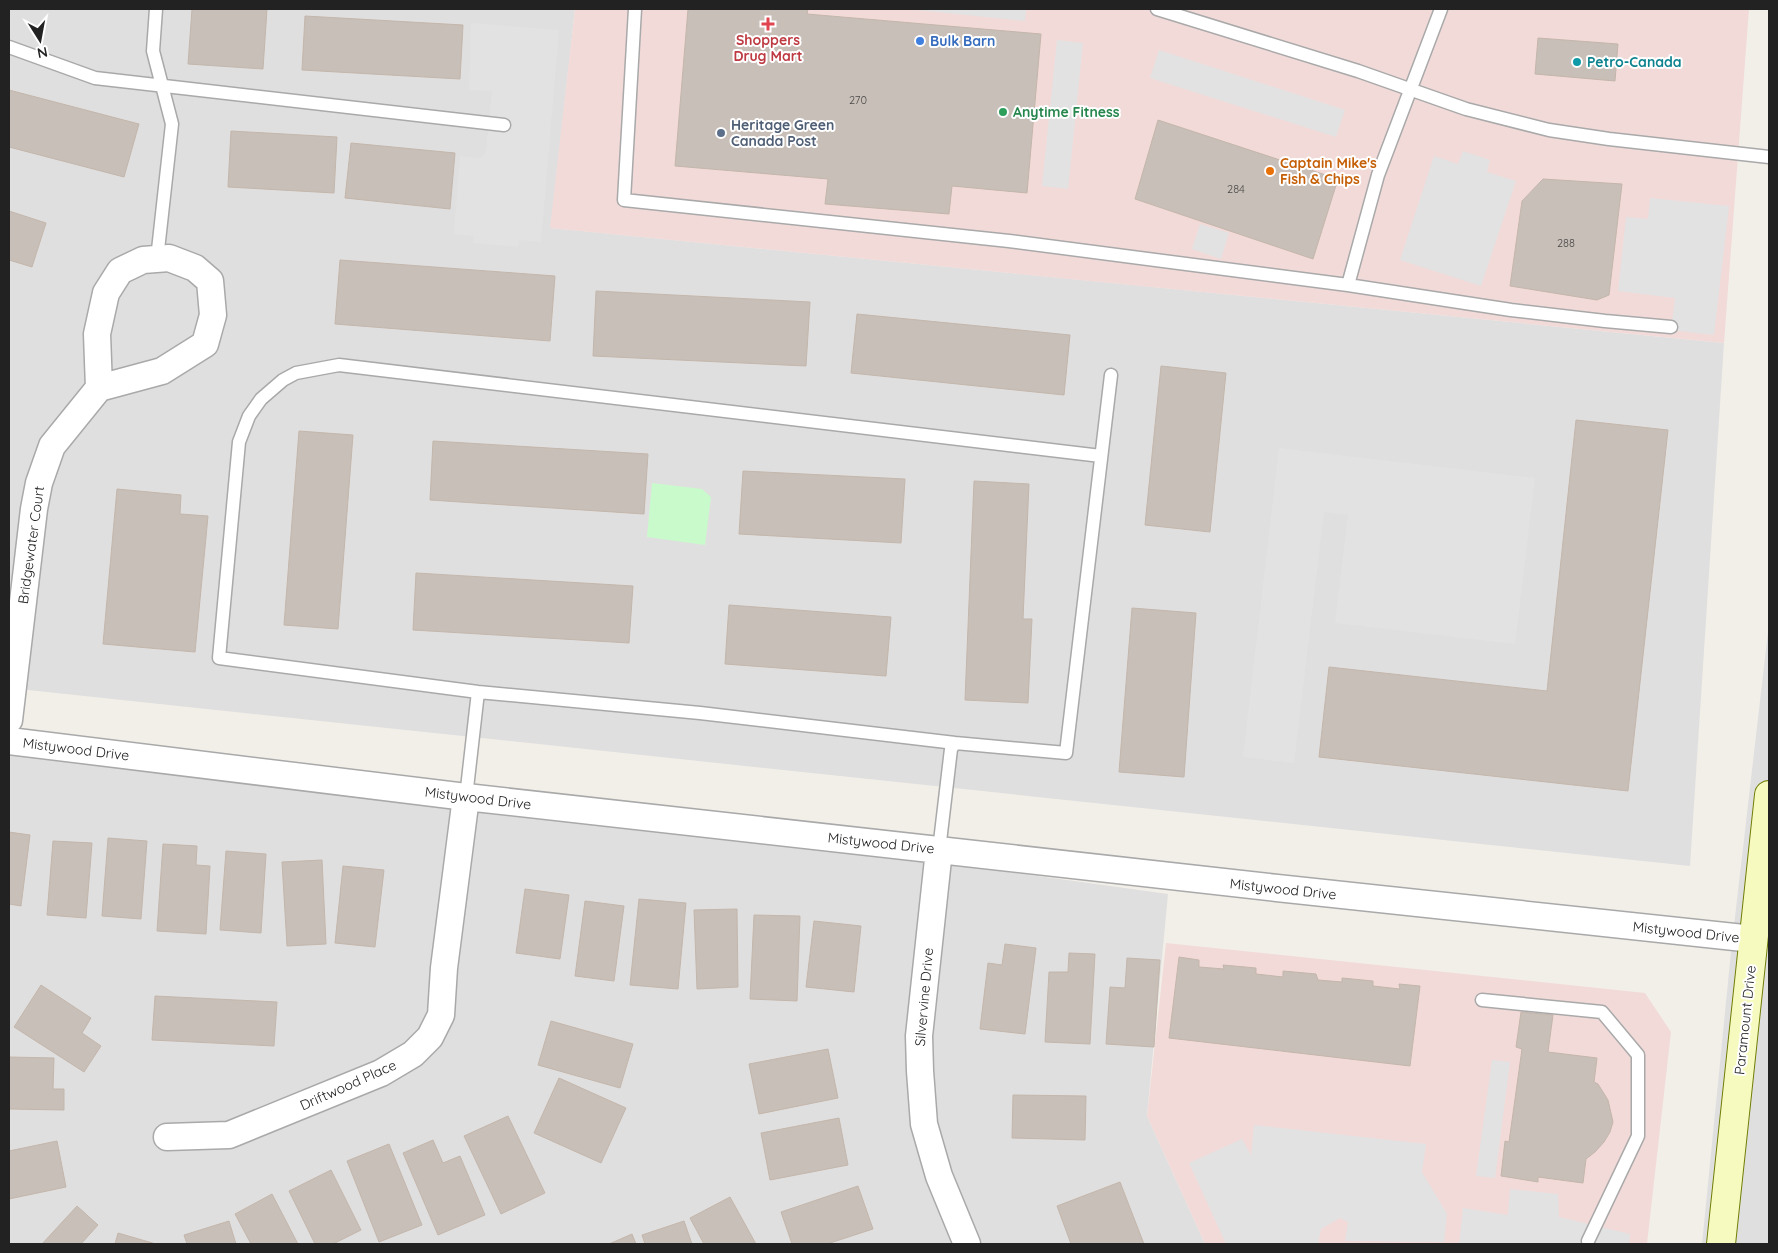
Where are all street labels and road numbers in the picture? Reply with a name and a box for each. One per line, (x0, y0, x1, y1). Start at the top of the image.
street label: Bridgewater Court (14, 485, 48, 605)
street label: Mistywood Drive (22, 734, 130, 764)
street label: Mistywood Drive (424, 783, 532, 813)
street label: Mistywood Drive (827, 828, 935, 858)
street label: Mistywood Drive (1229, 874, 1337, 904)
street label: Mistywood Drive (1632, 917, 1740, 947)
street label: Silvervine Drive (911, 947, 937, 1047)
street label: Paramount Drive (1730, 964, 1760, 1076)
street label: Driftwood Place (297, 1056, 399, 1114)

